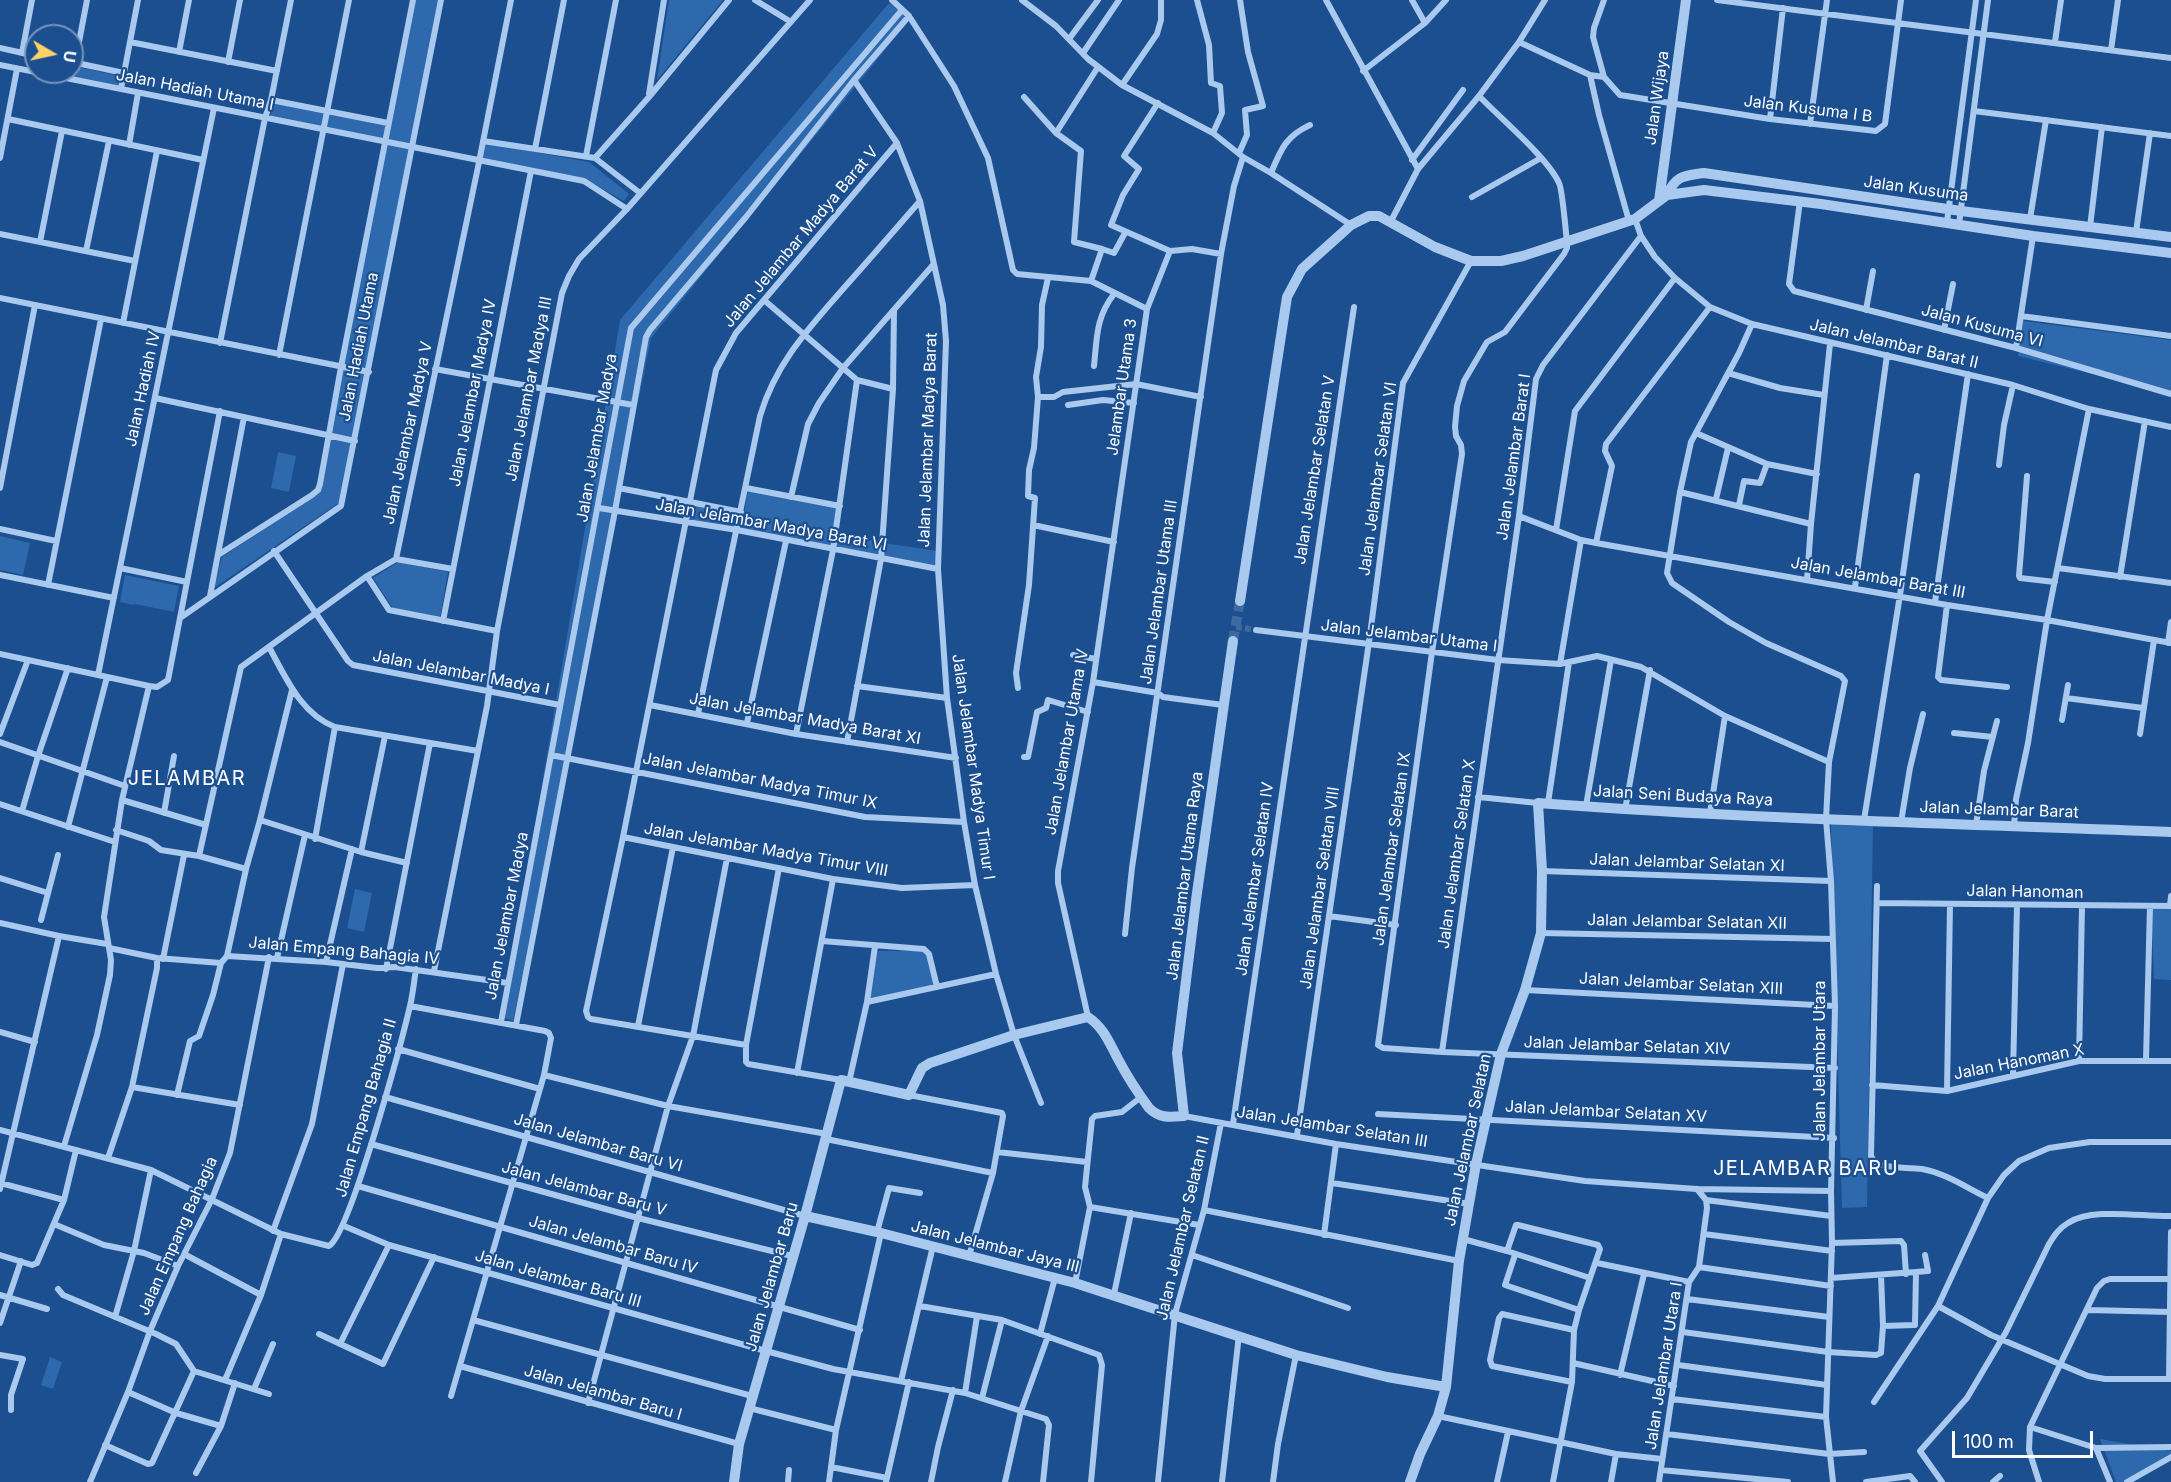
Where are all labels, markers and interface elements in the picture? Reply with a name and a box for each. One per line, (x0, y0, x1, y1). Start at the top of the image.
north arrow (24, 24, 84, 84)
text: U (59, 49, 81, 64)
street label: Jalan Wijaya (1641, 50, 1673, 146)
street label: Jalan Hadiah Utama I (114, 65, 276, 115)
street label: Jalan Kusuma I B (1743, 92, 1873, 126)
street label: Jalan Jelambar Madya Barat V (720, 142, 882, 332)
street label: Jalan Kusuma (1862, 172, 1970, 206)
street label: Jalan Hadiah Utama (335, 271, 383, 423)
street label: Jalan Jelambar Madya III (502, 295, 556, 483)
street label: Jalan Jelambar Madya IV (445, 298, 501, 488)
street label: Jalan Kusuma VI (1919, 301, 2045, 351)
street label: Jalan Jelambar Barat II (1808, 315, 1980, 373)
street label: Jelambar Utama 3 (1103, 317, 1141, 457)
street label: Jalan Hadiah IV (121, 329, 165, 449)
street label: Jalan Jelambar Madya Barat (915, 332, 941, 548)
street label: Jalan Jelambar Madya V (379, 340, 437, 526)
street label: Jalan Jelambar Madya (573, 352, 621, 524)
street label: Jalan Jelambar Barat I (1493, 372, 1535, 542)
street label: Jalan Jelambar Selatan V (1291, 374, 1339, 566)
street label: Jalan Jelambar Selatan VI (1355, 381, 1401, 577)
street label: Jalan Jelambar Madya Barat VI (654, 495, 888, 555)
street label: Jalan Jelambar Utama III (1137, 498, 1181, 686)
street label: Jalan Jelambar Barat III (1789, 553, 1967, 603)
street label: Jalan Jelambar Utama I (1320, 616, 1498, 656)
street label: Jalan Jelambar Madya I (371, 646, 551, 700)
street label: Jalan Jelambar Utama IV (1041, 647, 1093, 837)
street label: Jalan Jelambar Madya Timur I (948, 653, 998, 881)
street label: Jalan Jelambar Madya Barat XI (688, 689, 922, 749)
street label: Jalan Jelambar Madya Timur IX (641, 749, 879, 813)
street label: Jalan Jelambar Selatan IX (1369, 751, 1415, 947)
street label: Jalan Jelambar Selatan X (1434, 758, 1480, 950)
district label: JELAMBAR (128, 767, 246, 791)
street label: Jalan Jelambar Utama Raya (1163, 770, 1207, 982)
street label: Jalan Jelambar Selatan IV (1232, 781, 1278, 977)
street label: Jalan Seni Budaya Raya (1593, 782, 1773, 810)
street label: Jalan Jelambar Selatan VIII (1296, 785, 1344, 991)
street label: Jalan Jelambar Barat (1919, 798, 2079, 822)
street label: Jalan Jelambar Madya Timur VIII (642, 819, 890, 881)
street label: Jalan Jelambar Madya (481, 830, 533, 1002)
street label: Jalan Jelambar Selatan XI (1589, 850, 1785, 876)
street label: Jalan Hanoman (1966, 881, 2084, 903)
street label: Jalan Jelambar Selatan XII (1587, 911, 1787, 933)
street label: Jalan Empang Bahagia IV (248, 933, 440, 969)
street label: Jalan Jelambar Selatan XIII (1579, 969, 1783, 999)
street label: Jalan Jelambar Utara (1810, 981, 1830, 1141)
street label: Jalan Empang Bahagia II (331, 1016, 401, 1200)
street label: Jalan Jelambar Selatan XIV (1523, 1033, 1731, 1059)
street label: Jalan Hanoman X (1952, 1040, 2086, 1084)
street label: Jalan Jelambar Selatan (1440, 1052, 1496, 1228)
street label: Jalan Jelambar Selatan XV (1504, 1097, 1708, 1127)
street label: Jalan Jelambar Selatan III (1235, 1102, 1429, 1152)
street label: Jalan Jelambar Baru VI (511, 1110, 685, 1176)
street label: Jalan Jelambar Selatan II (1152, 1134, 1214, 1322)
street label: Jalan Empang Bahagia (134, 1154, 222, 1318)
district label: JELAMBAR BARU (1713, 1157, 1899, 1181)
street label: Jalan Jelambar Baru V (499, 1158, 669, 1220)
street label: Jalan Jelambar Baru (741, 1200, 803, 1354)
street label: Jalan Jelambar Baru IV (526, 1212, 700, 1278)
street label: Jalan Jelambar Jaya III (909, 1217, 1081, 1277)
street label: Jalan Jelambar Baru III (473, 1246, 643, 1312)
street label: Jalan Jelambar Utara I (1641, 1281, 1687, 1451)
street label: Jalan Jelambar Baru I (522, 1361, 684, 1425)
scale bar (1955, 1419, 2096, 1457)
text: 100 m (1963, 1431, 2014, 1452)

